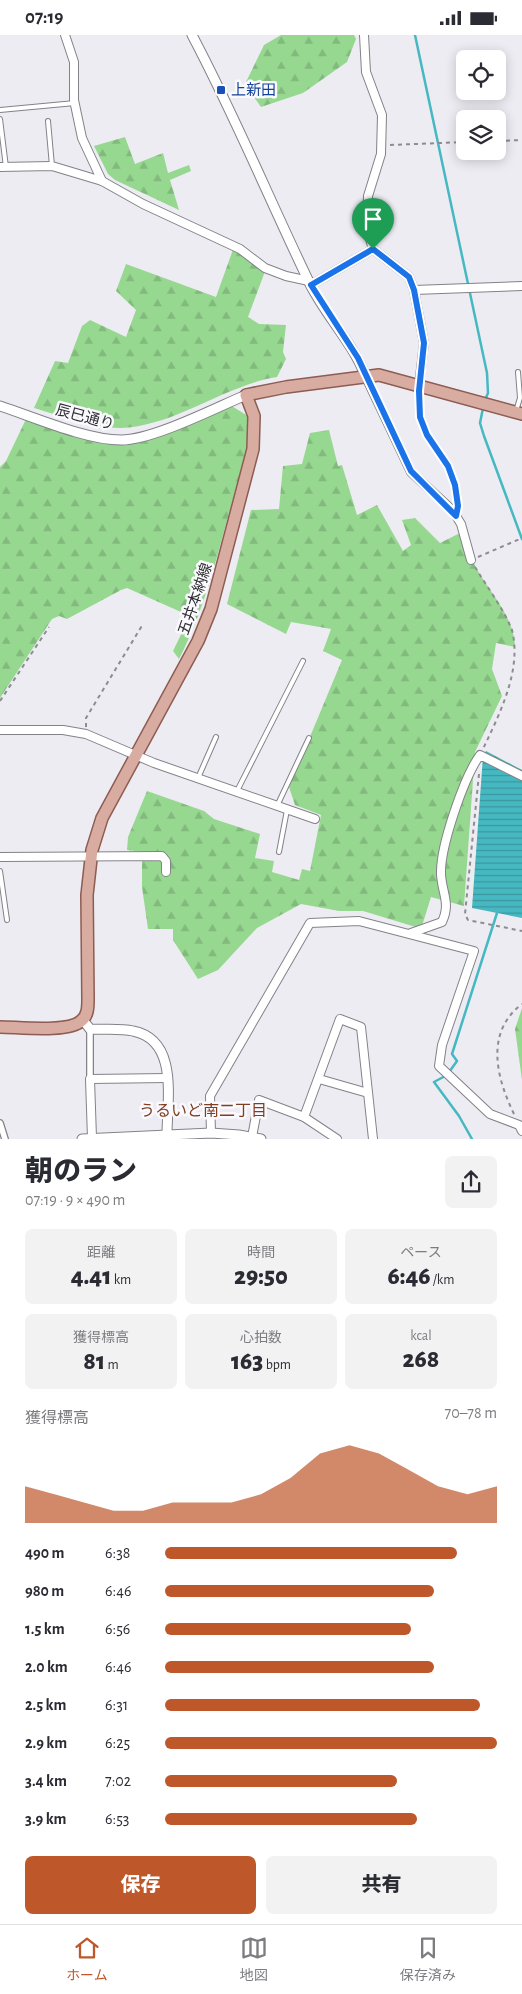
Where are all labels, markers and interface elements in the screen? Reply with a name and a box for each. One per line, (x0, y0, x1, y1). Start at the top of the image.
text: 07:19 (25, 8, 63, 27)
map controls (456, 50, 506, 160)
button: locate (456, 50, 506, 100)
place label: 上新田 (231, 82, 276, 98)
marker: 上新田 (215, 84, 227, 96)
button: layers (456, 110, 506, 160)
pin (352, 198, 394, 249)
icon: arrive (359, 205, 387, 233)
street label: 辰巳通り (54, 402, 116, 432)
street label: 五井本納線 (174, 561, 215, 637)
district label: うるいど南二丁目 (139, 1102, 267, 1119)
button: share (445, 1156, 497, 1208)
text: 朝のラン (25, 1158, 137, 1186)
text: 07:19 · 9 × 490 m (25, 1192, 125, 1208)
text: 距離 (87, 1246, 115, 1260)
text: 時間 (247, 1246, 275, 1260)
text: ペース (400, 1246, 442, 1260)
text: 4.41 (71, 1264, 111, 1289)
text: 29:50 (234, 1264, 288, 1289)
text: 6:46 (388, 1264, 431, 1289)
text: km (111, 1273, 131, 1287)
text: /km (431, 1273, 454, 1287)
text: kcal (410, 1329, 432, 1343)
text: 獲得標高 (73, 1331, 129, 1345)
text: 心拍数 (240, 1331, 282, 1345)
text: 268 (403, 1347, 439, 1372)
text: 81 (83, 1349, 105, 1374)
text: 163 (231, 1349, 263, 1374)
text: m (105, 1358, 119, 1372)
text: bpm (263, 1358, 291, 1372)
text: 70–78 m (445, 1405, 497, 1421)
text: 獲得標高 (25, 1410, 89, 1426)
text: 490 m (25, 1545, 64, 1561)
text: 6:38 (105, 1545, 130, 1561)
text: 980 m (25, 1583, 64, 1599)
text: 6:46 (105, 1583, 131, 1599)
text: 1.5 km (25, 1621, 65, 1637)
text: 6:56 (105, 1621, 130, 1637)
text: 2.0 km (25, 1659, 68, 1675)
text: 6:46 (105, 1659, 131, 1675)
text: 2.5 km (25, 1697, 66, 1713)
text: 6:31 (105, 1697, 128, 1713)
text: 2.9 km (25, 1735, 67, 1751)
text: 6:25 (105, 1735, 130, 1751)
text: 3.4 km (25, 1773, 67, 1789)
text: 7:02 (105, 1773, 131, 1789)
text: 3.9 km (25, 1811, 67, 1827)
text: 6:53 (105, 1811, 129, 1827)
button: 保存 (25, 1856, 256, 1914)
button: 共有 (266, 1856, 497, 1914)
tab: ホーム (66, 1934, 108, 1985)
tab: 地図 (240, 1934, 268, 1985)
tab: 保存済み (400, 1934, 456, 1985)

